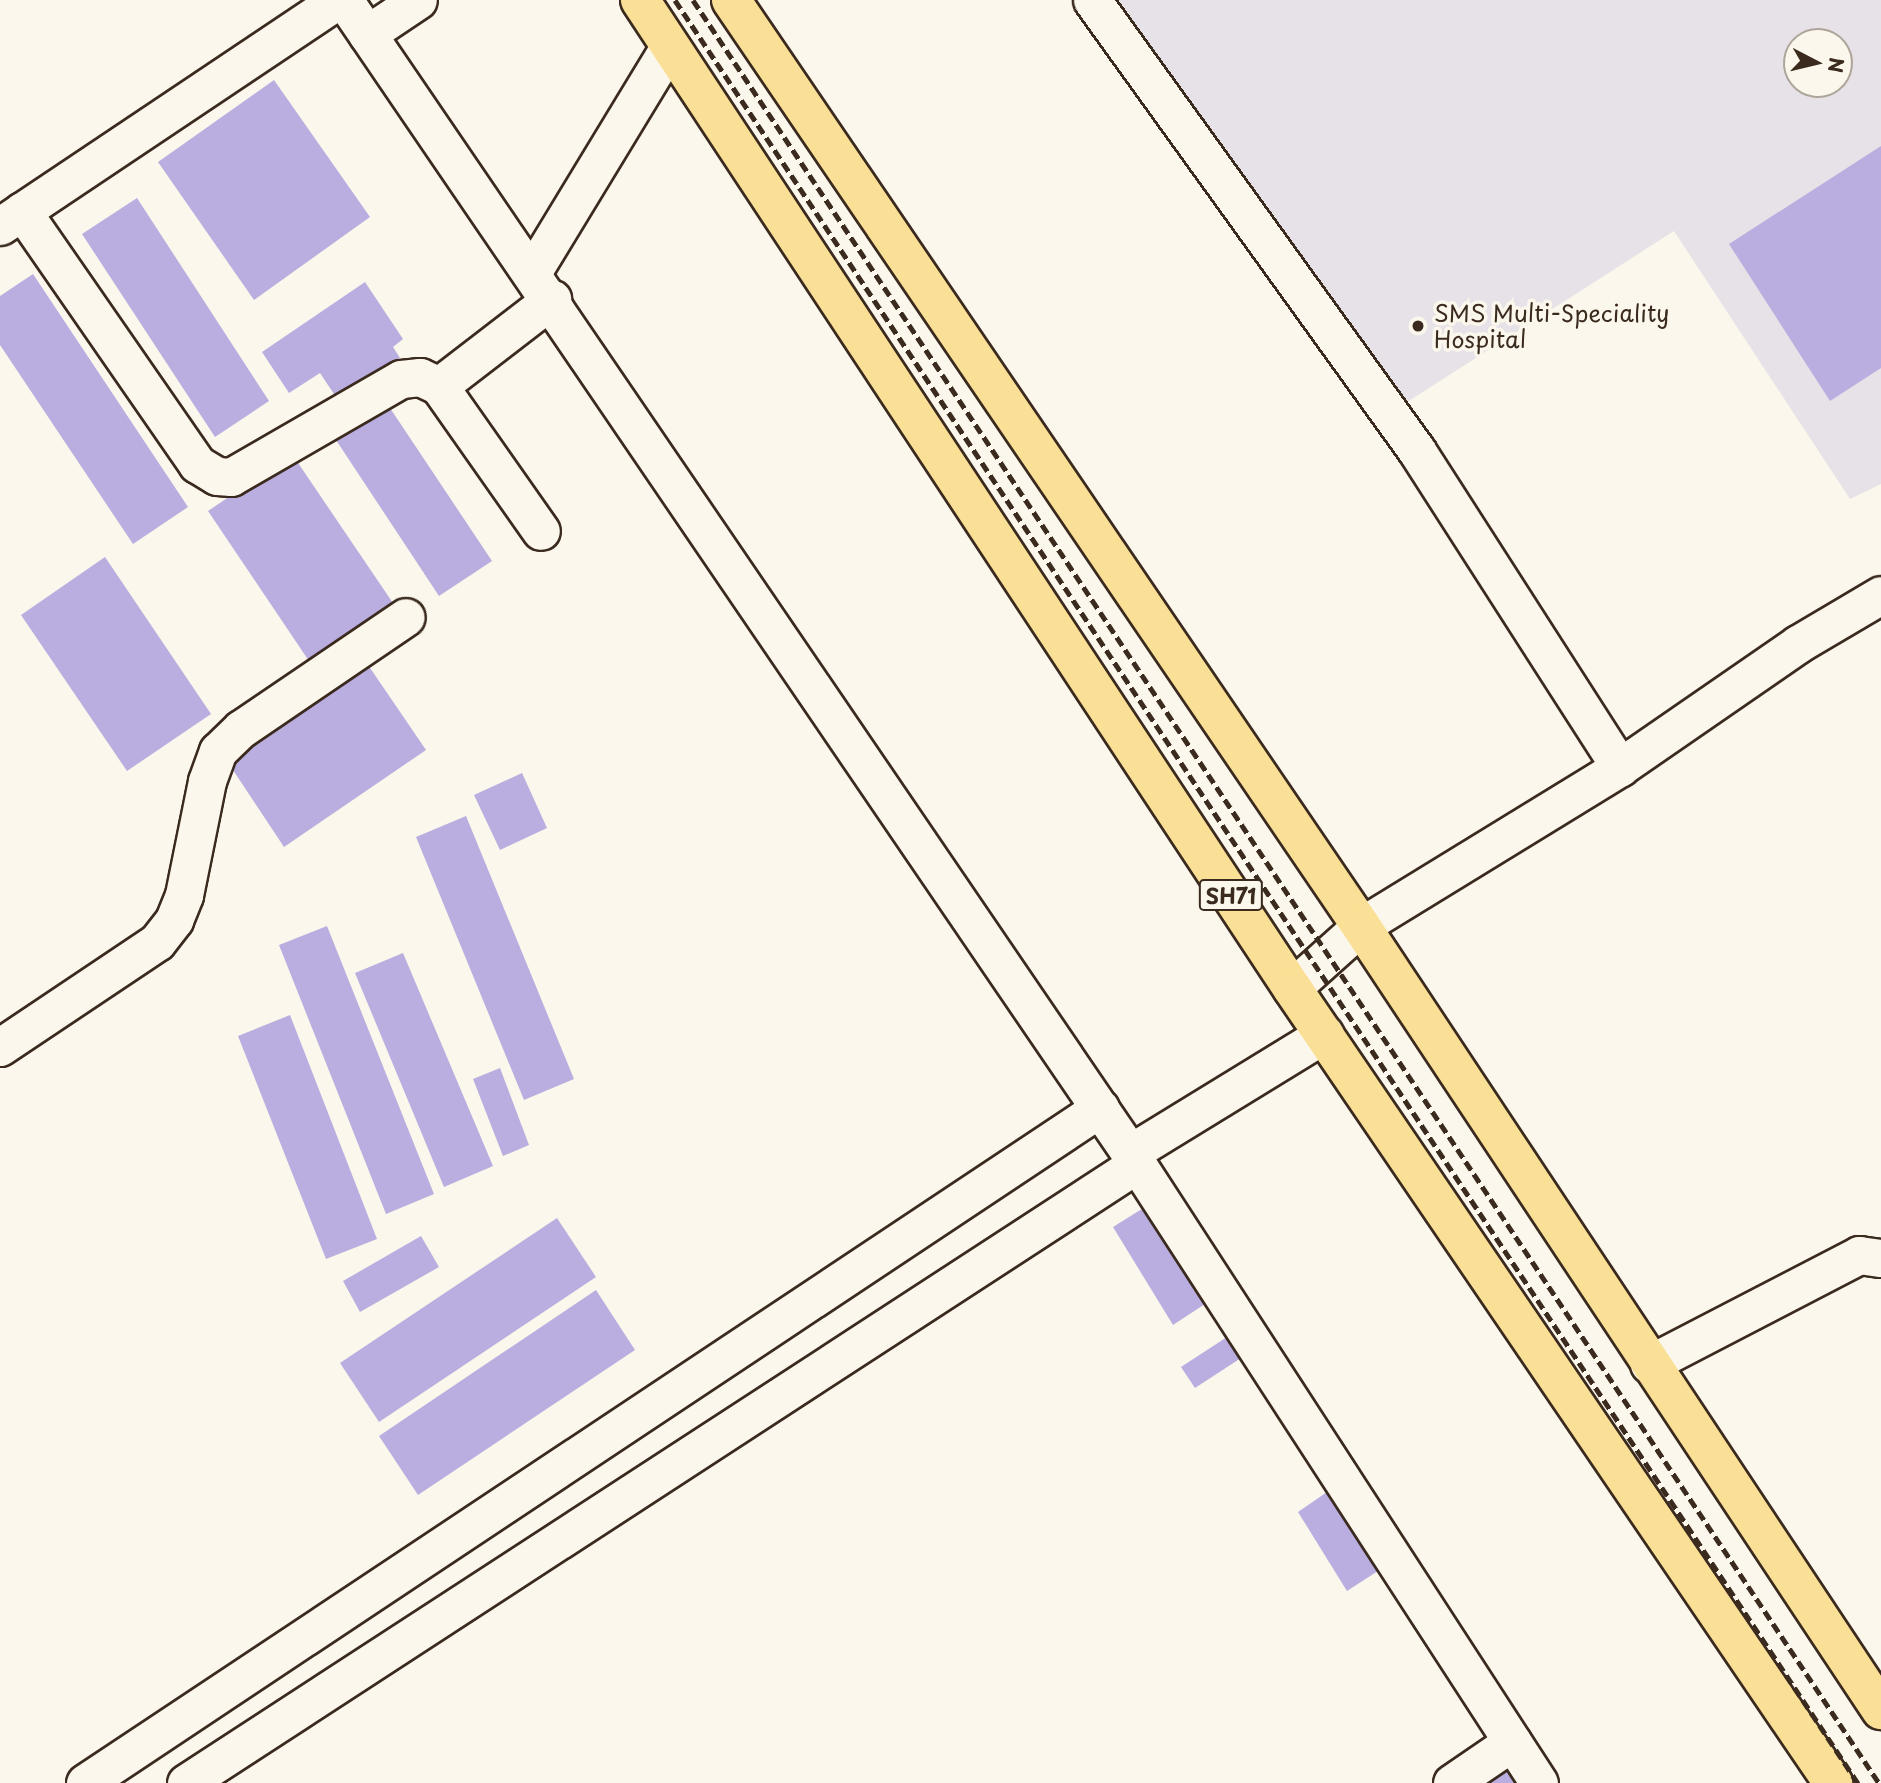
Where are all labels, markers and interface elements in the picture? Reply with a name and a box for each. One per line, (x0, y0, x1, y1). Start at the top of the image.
north arrow (1783, 28, 1853, 98)
text: N (1822, 56, 1852, 74)
place label: SMS Multi-Speciality Hospital (1434, 299, 1669, 353)
marker: SMS Multi-Speciality Hospital (1408, 316, 1428, 336)
road number: SH71 (1198, 878, 1264, 912)

